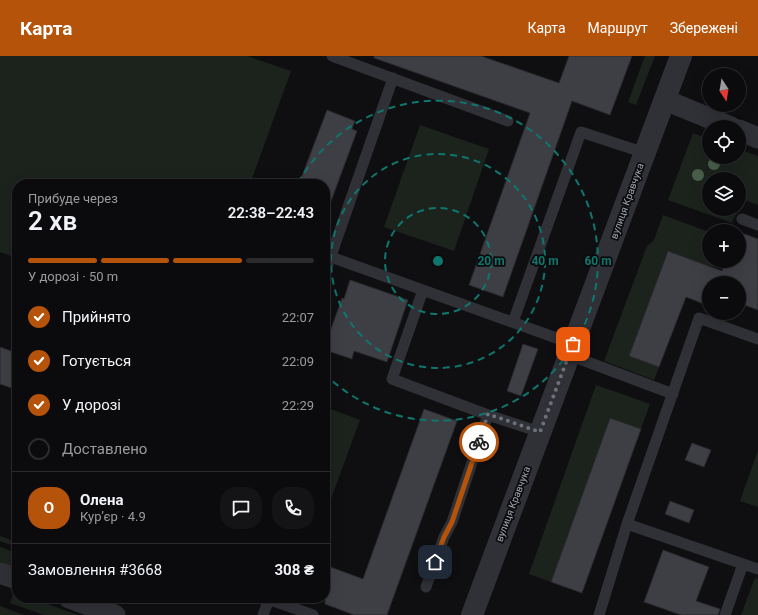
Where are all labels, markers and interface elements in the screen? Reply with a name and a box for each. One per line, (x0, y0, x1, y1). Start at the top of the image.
text: Карта (20, 17, 72, 40)
text: Карта (527, 20, 566, 36)
text: Маршрут (588, 20, 648, 36)
text: Збережені (670, 20, 738, 36)
north arrow (702, 68, 746, 112)
map controls (702, 68, 746, 320)
button: locate (702, 120, 746, 164)
street label: вулиця Кравчука (608, 162, 646, 240)
button: layers (702, 172, 746, 216)
text: Прибуде через (28, 191, 118, 206)
text: 22:38–22:43 (228, 204, 314, 222)
text: 2 хв (28, 206, 77, 236)
button: + (702, 224, 746, 268)
centre of rings (431, 254, 445, 268)
text: 20 m (477, 254, 505, 268)
text: 40 m (531, 254, 559, 268)
text: 60 m (584, 254, 612, 268)
text: У дорозі · 50 m (28, 269, 118, 284)
button: − (702, 276, 746, 320)
icon: check (28, 306, 50, 328)
text: Прийнято (62, 308, 131, 326)
text: 22:07 (282, 310, 314, 325)
pin (556, 327, 590, 361)
icon: bag (562, 333, 584, 355)
icon: check (28, 350, 50, 372)
text: Готується (62, 352, 131, 370)
text: 22:09 (282, 354, 314, 369)
icon: check (28, 394, 50, 416)
text: У дорозі (62, 396, 121, 414)
text: 22:29 (282, 398, 314, 413)
courier (459, 422, 499, 462)
icon: bike (468, 431, 490, 453)
text: Доставлено (62, 440, 147, 458)
street label: вулиця Кравчука (494, 465, 532, 543)
button: chat (220, 487, 262, 529)
button: phone (272, 487, 314, 529)
text: Олена (80, 491, 123, 509)
text: О (44, 499, 54, 517)
text: Кур’єр · 4.9 (80, 509, 146, 524)
pin (418, 545, 452, 579)
icon: home (424, 551, 446, 573)
text: Замовлення #3668 (28, 561, 162, 579)
text: 308 ₴ (274, 561, 314, 579)

